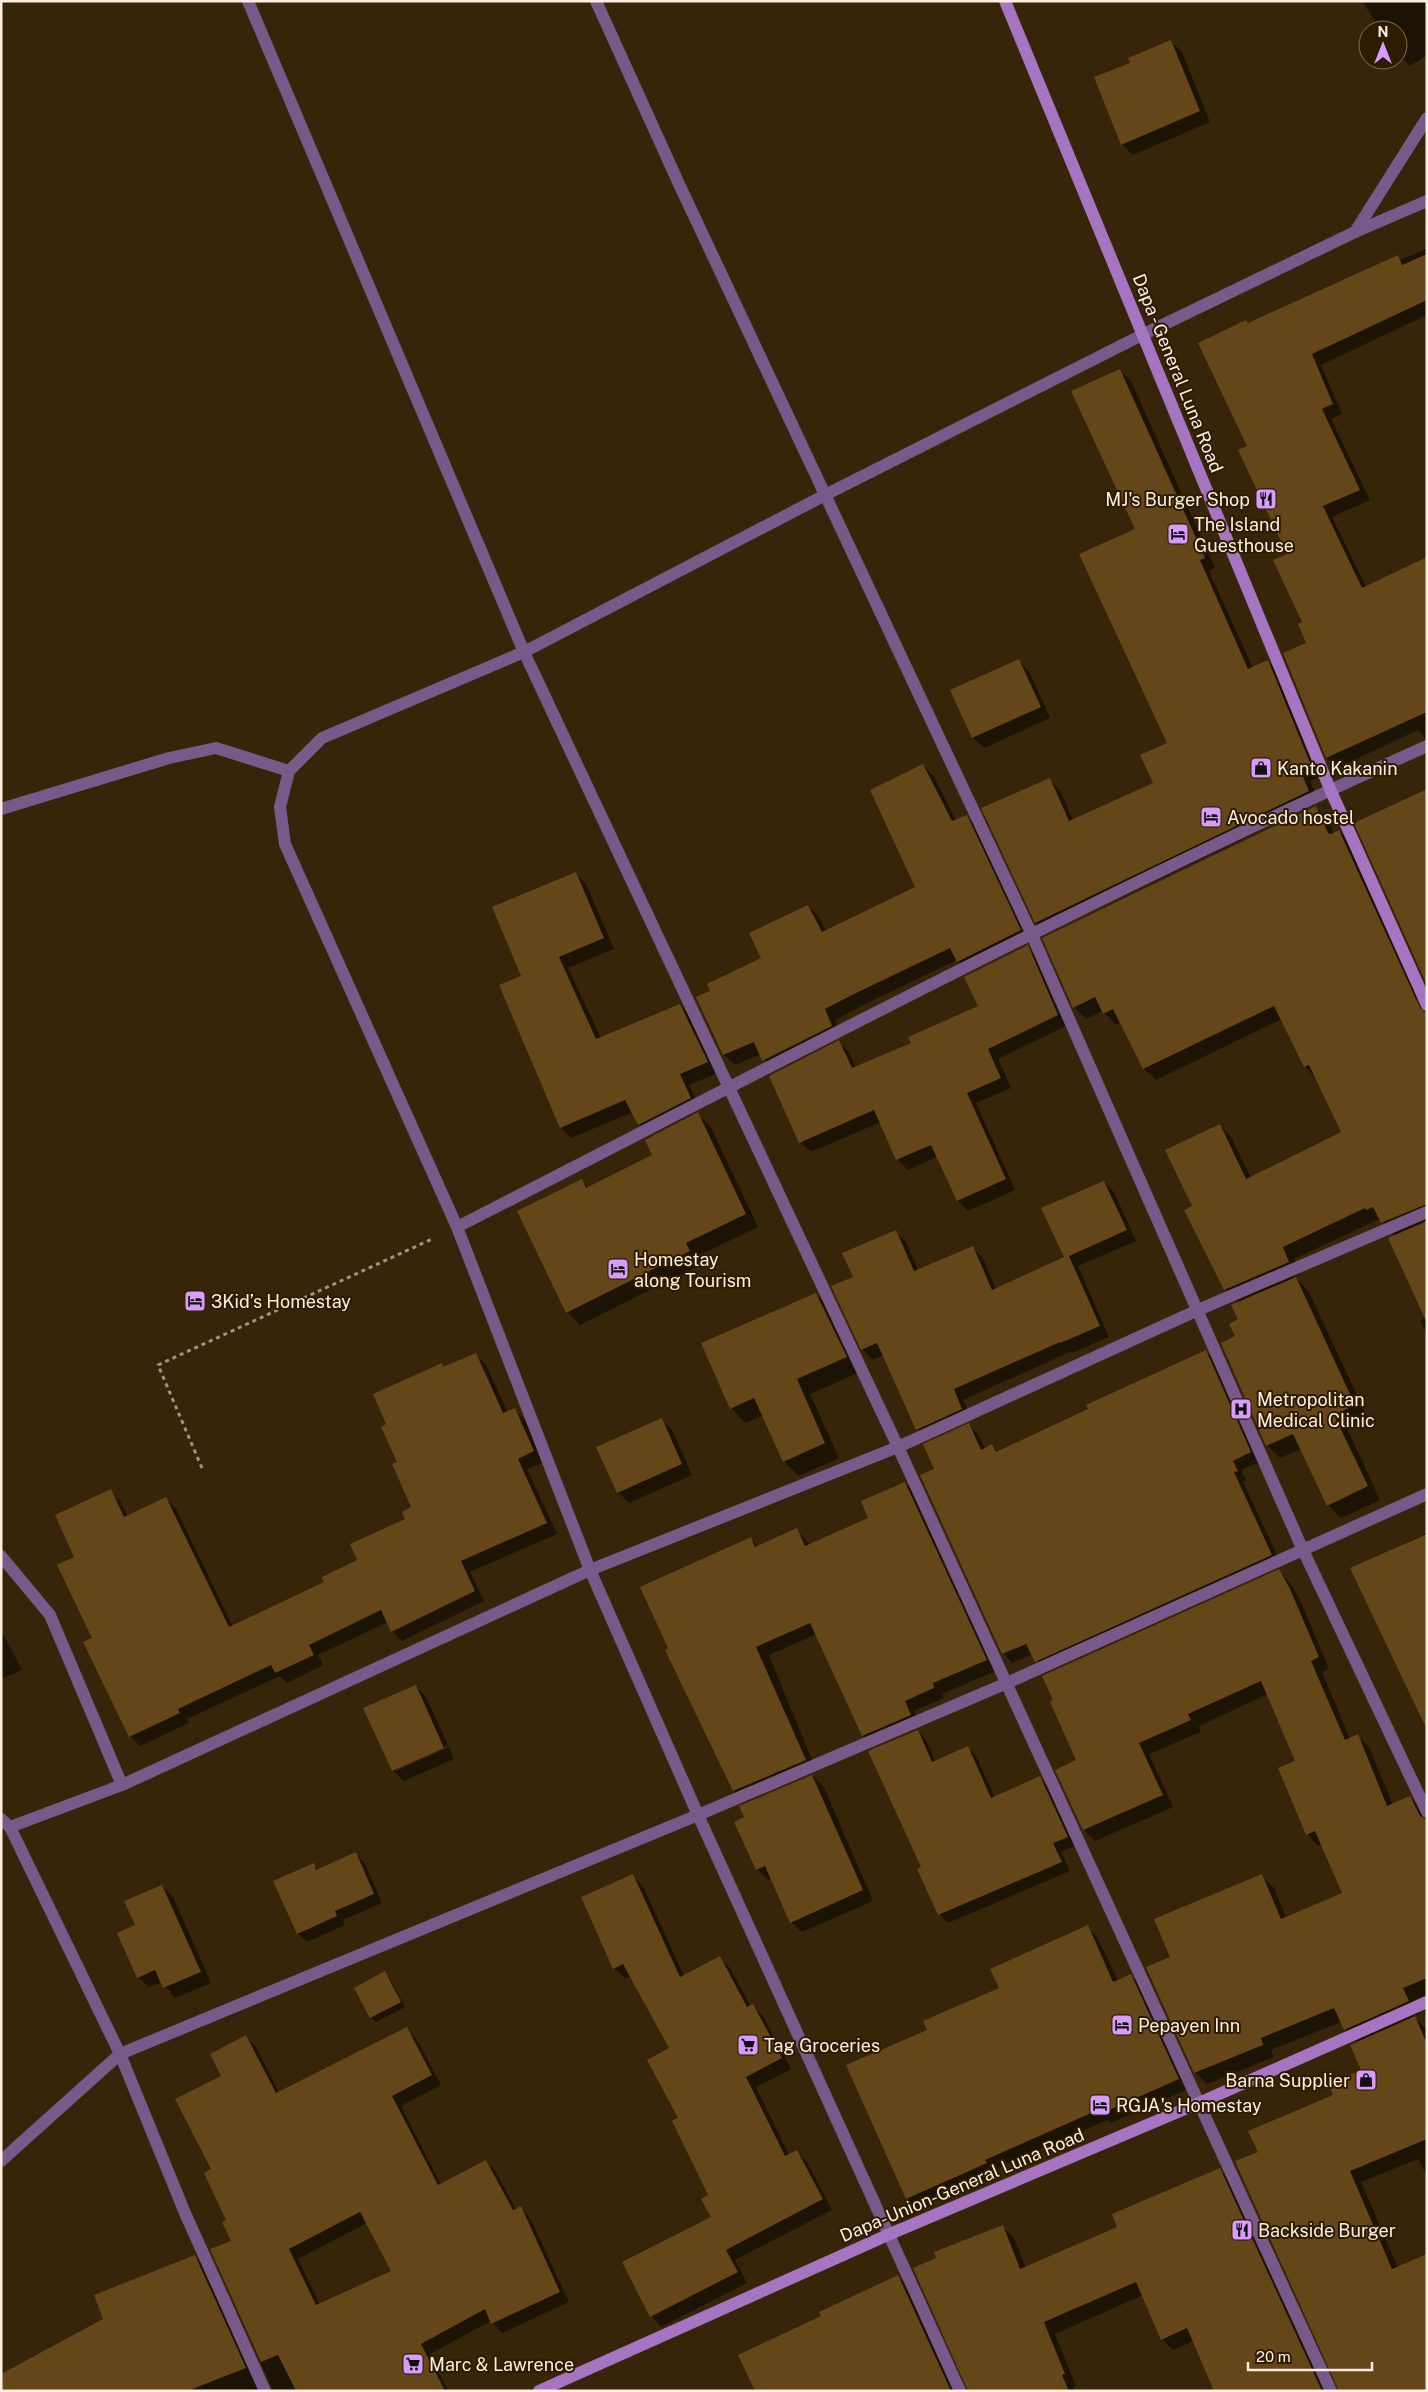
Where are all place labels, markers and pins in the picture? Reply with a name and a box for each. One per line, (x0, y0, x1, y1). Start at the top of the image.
restaurant icon: MJ's Burger Shop (1254, 487, 1278, 511)
place label: MJ's Burger Shop (1105, 489, 1250, 510)
place label: The Island Guesthouse (1194, 514, 1294, 556)
hotel icon: The Island Guesthouse (1166, 522, 1190, 546)
shop icon: Kanto Kakanin (1249, 756, 1273, 780)
place label: Kanto Kakanin (1277, 758, 1398, 779)
hotel icon: Avocado hostel (1199, 805, 1223, 829)
place label: Avocado hostel (1227, 807, 1354, 828)
place label: Homestay along Tourism (634, 1249, 751, 1291)
hotel icon: Homestay along Tourism (606, 1257, 630, 1281)
hotel icon: 3Kid’s Homestay (183, 1289, 207, 1313)
place label: 3Kid’s Homestay (211, 1291, 351, 1312)
place label: Metropolitan Medical Clinic (1257, 1389, 1375, 1431)
hospital icon: Metropolitan Medical Clinic (1229, 1397, 1253, 1421)
hotel icon: Pepayen Inn (1110, 2013, 1134, 2037)
place label: Pepayen Inn (1138, 2015, 1240, 2036)
supermarket icon: Tag Groceries (736, 2033, 760, 2057)
place label: Tag Groceries (764, 2035, 880, 2056)
shop icon: Barna Supplier (1354, 2068, 1378, 2092)
place label: Barna Supplier (1225, 2070, 1350, 2091)
hotel icon: RGJA's Homestay (1088, 2093, 1112, 2117)
place label: RGJA's Homestay (1116, 2095, 1262, 2116)
restaurant icon: Backside Burger (1230, 2218, 1254, 2242)
place label: Backside Burger (1258, 2220, 1396, 2241)
supermarket icon: Marc & Lawrence (401, 2352, 425, 2376)
place label: Marc & Lawrence (429, 2354, 574, 2375)

